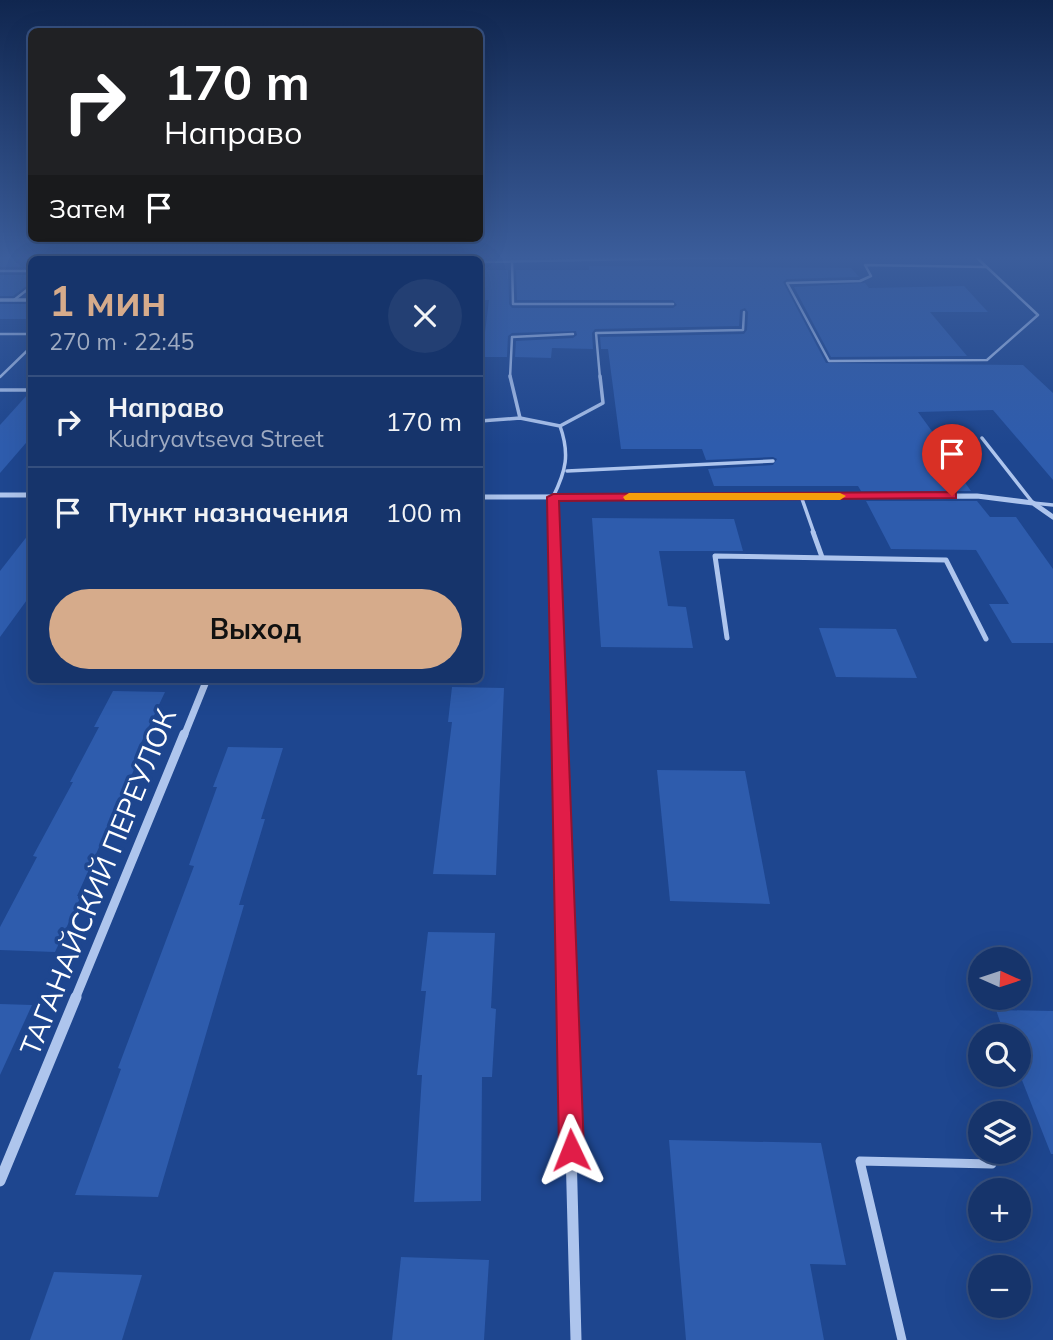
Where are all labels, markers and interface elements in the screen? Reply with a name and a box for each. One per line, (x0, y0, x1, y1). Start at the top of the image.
text: 170 m (164, 51, 310, 112)
icon: right (49, 56, 140, 147)
text: Направо (164, 112, 303, 152)
icon: arrive (140, 189, 178, 227)
text: Затем (49, 192, 126, 225)
text: 1 мин (49, 274, 167, 327)
button: close (388, 279, 462, 353)
text: 270 m · 22:45 (49, 327, 194, 356)
text: Направо (108, 391, 224, 424)
icon: right (49, 403, 87, 441)
text: 170 m (386, 405, 462, 438)
text: Kudryavtseva Street (108, 424, 324, 453)
pin (922, 424, 982, 496)
icon: arrive (933, 435, 971, 473)
icon: arrive (49, 494, 87, 532)
text: Пункт назначения (108, 496, 349, 529)
text: 100 m (386, 496, 462, 529)
button: Выход (49, 589, 462, 669)
street label: ТАГАНАЙСКИЙ ПЕРЕУЛОК (12, 703, 183, 1060)
north arrow (968, 947, 1031, 1010)
map controls (968, 947, 1031, 1318)
button: search (968, 1024, 1031, 1087)
button: layers (968, 1101, 1031, 1164)
position arrow (534, 1113, 608, 1187)
button: + (968, 1178, 1031, 1241)
button: − (968, 1255, 1031, 1318)

